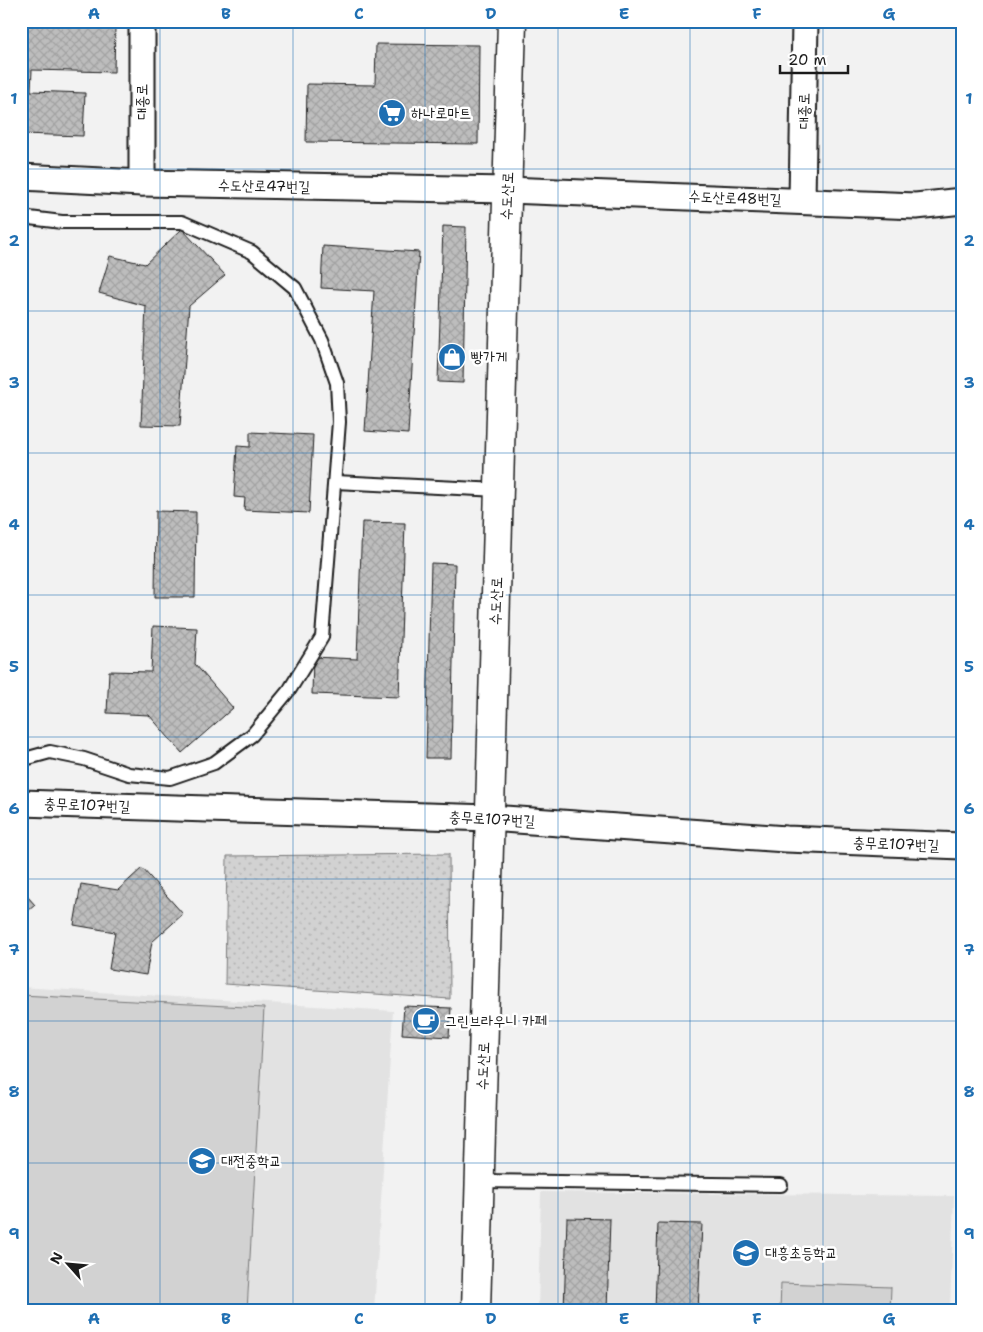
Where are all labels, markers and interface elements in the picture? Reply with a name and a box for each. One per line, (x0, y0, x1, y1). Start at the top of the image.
text: A (88, 3, 100, 24)
text: B (221, 3, 231, 24)
text: C (354, 3, 364, 24)
text: D (485, 3, 497, 24)
text: E (619, 3, 629, 24)
text: F (752, 3, 762, 24)
text: G (883, 3, 896, 24)
scale bar (780, 42, 848, 74)
text: 20 m (788, 50, 827, 70)
street label: 대종로 (132, 84, 152, 120)
text: 1 (10, 88, 18, 109)
text: 1 (965, 88, 973, 109)
street label: 대종로 (794, 93, 814, 129)
supermarket icon: 하나로마트 (377, 98, 407, 128)
place label: 하나로마트 (411, 103, 471, 123)
street label: 수도산로 (496, 172, 518, 220)
street label: 수도산로47번길 (218, 175, 310, 197)
street label: 수도산로48번길 (688, 186, 782, 210)
text: 2 (8, 230, 20, 251)
text: 2 (963, 230, 975, 251)
shop icon: 빵가게 (437, 342, 467, 372)
place label: 빵가게 (471, 347, 507, 367)
text: 3 (8, 372, 20, 393)
text: 3 (963, 372, 975, 393)
text: 4 (8, 514, 20, 535)
text: 4 (963, 514, 975, 535)
street label: 수도산로 (485, 577, 507, 625)
text: 5 (9, 656, 19, 677)
text: 5 (964, 656, 974, 677)
street label: 충무로107번길 (43, 793, 131, 817)
text: 6 (8, 798, 20, 819)
text: 6 (963, 798, 975, 819)
street label: 충무로107번길 (448, 807, 536, 831)
street label: 충무로107번길 (852, 832, 940, 856)
text: 7 (8, 939, 20, 960)
text: 7 (963, 939, 975, 960)
cafe icon: 그린브라우니 카페 (411, 1006, 441, 1036)
place label: 그린브라우니 카페 (445, 1011, 547, 1031)
street label: 수도산로 (472, 1042, 494, 1090)
text: 8 (8, 1081, 20, 1102)
text: 8 (963, 1081, 975, 1102)
school or university icon: 대전중학교 (187, 1146, 217, 1176)
place label: 대전중학교 (221, 1151, 281, 1171)
text: 9 (8, 1223, 20, 1244)
text: 9 (963, 1223, 975, 1244)
school or university icon: 대흥초등학교 (731, 1238, 761, 1268)
north arrow (42, 1240, 92, 1290)
place label: 대흥초등학교 (765, 1243, 837, 1263)
text: N (46, 1249, 67, 1267)
text: A (88, 1308, 100, 1329)
text: B (221, 1308, 231, 1329)
text: C (354, 1308, 364, 1329)
text: D (485, 1308, 497, 1329)
text: E (619, 1308, 629, 1329)
text: F (752, 1308, 762, 1329)
text: G (883, 1308, 896, 1329)

